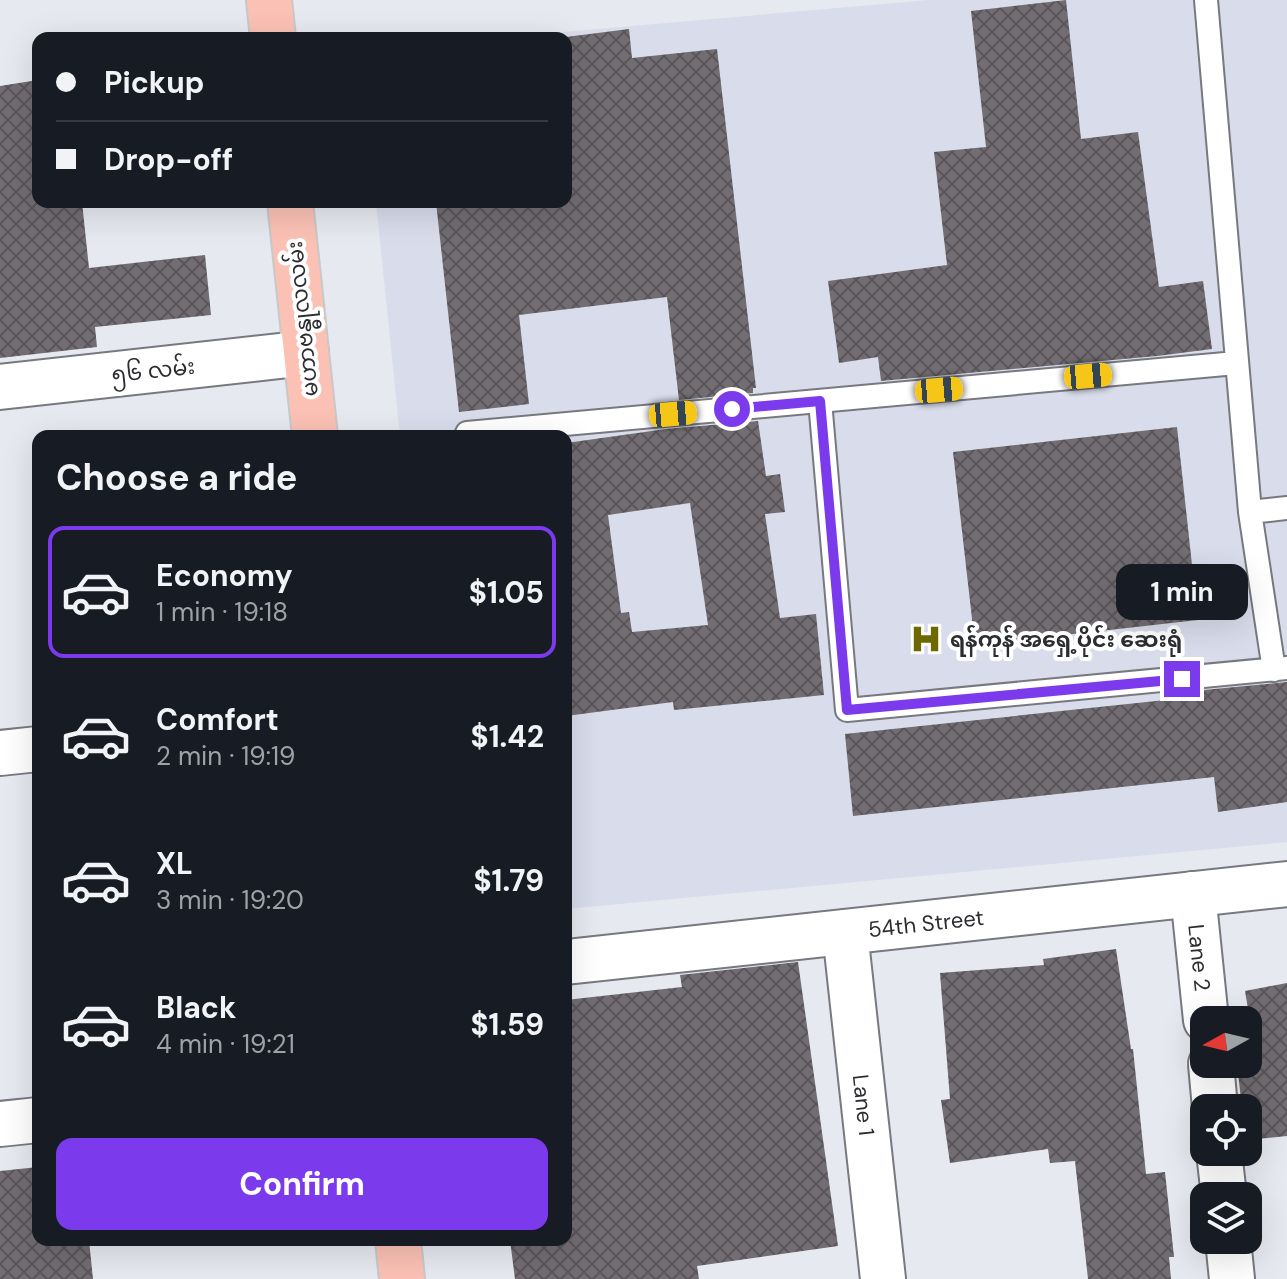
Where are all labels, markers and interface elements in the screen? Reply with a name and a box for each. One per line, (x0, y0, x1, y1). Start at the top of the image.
text: Pickup (104, 63, 204, 102)
text: Drop-off (104, 140, 233, 179)
street label: မဟာဗန္ဓုလလမ်း (279, 239, 329, 398)
street label: ၅၆ လမ်း (110, 351, 197, 392)
car (1063, 362, 1113, 390)
car (914, 376, 964, 404)
route start (714, 391, 750, 427)
car (648, 400, 698, 428)
text: Choose a ride (56, 454, 297, 501)
icon: car (60, 556, 132, 628)
text: Economy (156, 556, 293, 595)
callout: 1 min (1116, 563, 1248, 619)
text: $1.05 (469, 573, 544, 612)
text: 1 min (1150, 575, 1214, 609)
text: 1 min · 19:18 (156, 595, 288, 629)
hospital icon: ရန်ကုန် အရှေ့ပိုင်း ဆေးရုံ (909, 622, 943, 656)
place label: ရန်ကုန် အရှေ့ပိုင်း ဆေးရုံ (950, 624, 1182, 657)
route end (1164, 661, 1200, 697)
icon: car (60, 700, 132, 772)
text: Comfort (156, 700, 279, 739)
text: $1.42 (471, 717, 544, 756)
text: 2 min · 19:19 (156, 739, 295, 773)
icon: car (60, 844, 132, 916)
text: XL (156, 844, 193, 883)
text: $1.79 (473, 861, 544, 900)
text: 3 min · 19:20 (156, 883, 304, 917)
street label: 54th Street (867, 903, 985, 944)
street label: Lane 2 (1181, 923, 1217, 993)
icon: car (60, 988, 132, 1060)
text: Black (156, 988, 236, 1027)
text: $1.59 (470, 1005, 544, 1044)
north arrow (1190, 1006, 1262, 1078)
map controls (1190, 1006, 1262, 1254)
text: 4 min · 19:21 (156, 1027, 295, 1061)
street label: Lane 1 (846, 1073, 881, 1137)
button: locate (1190, 1094, 1262, 1166)
button: Confirm (56, 1138, 548, 1230)
button: layers (1190, 1182, 1262, 1254)

